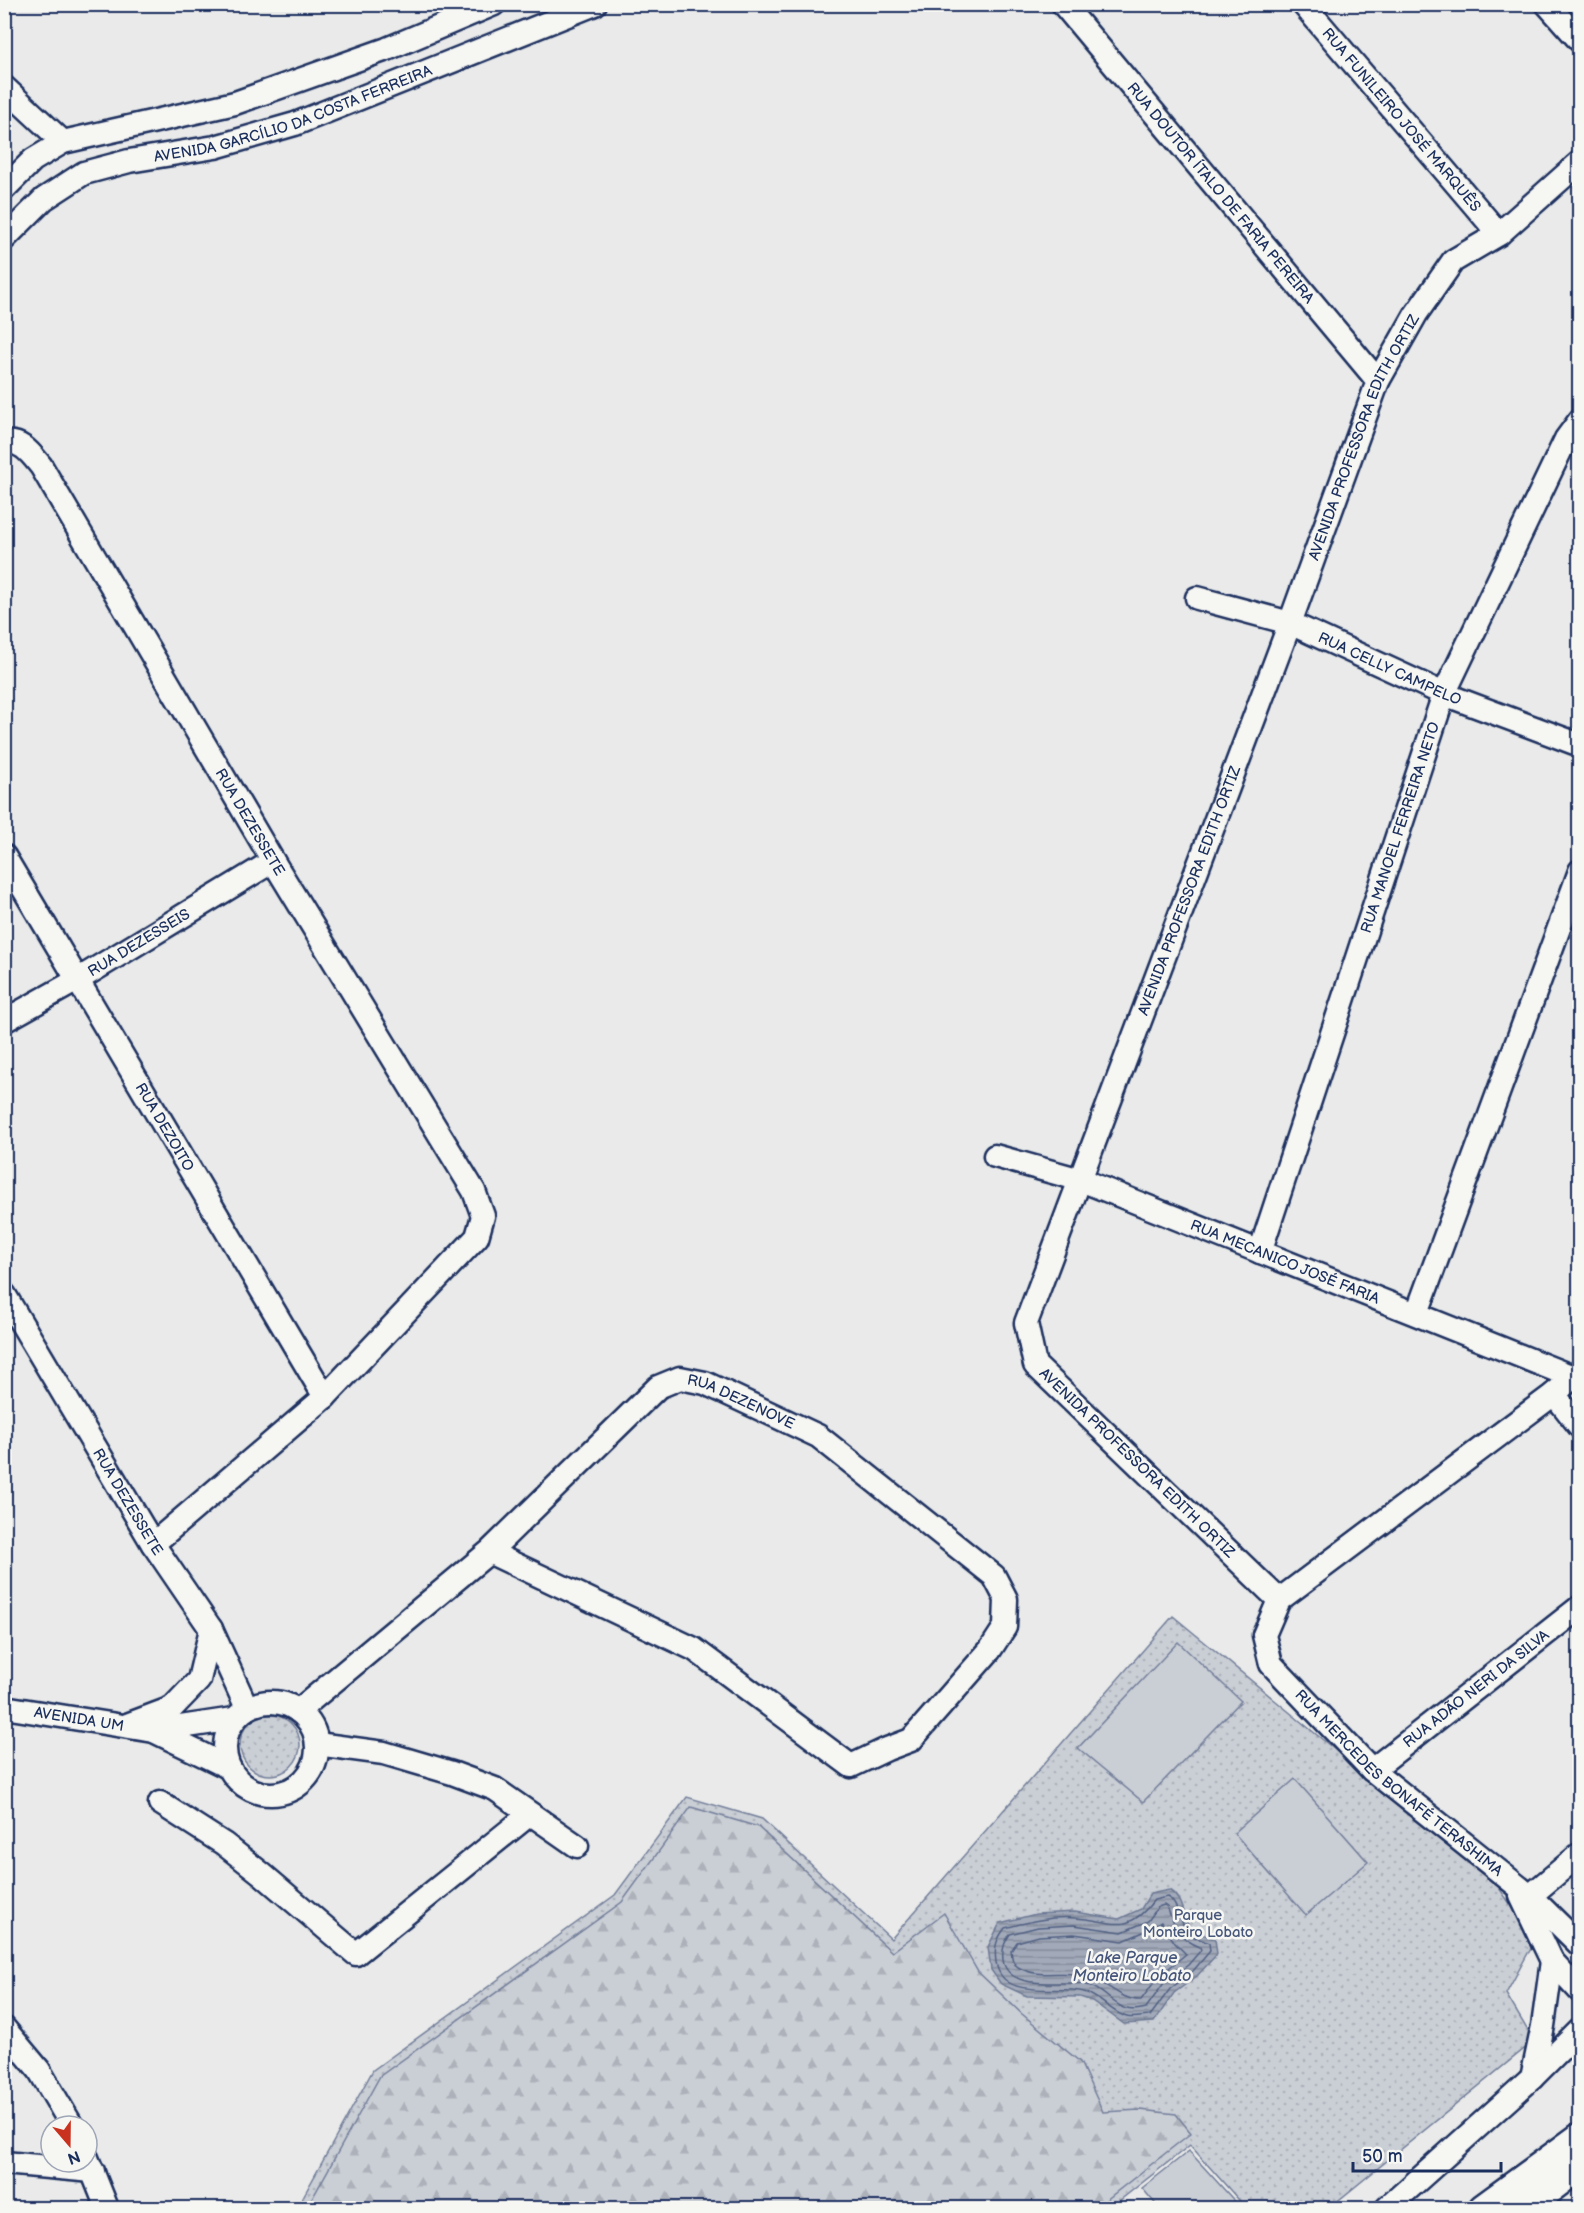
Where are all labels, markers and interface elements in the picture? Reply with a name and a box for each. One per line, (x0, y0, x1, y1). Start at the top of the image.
street label: RUA FUNILEIRO JOSÉ MARQUÊS (1318, 24, 1485, 215)
street label: AVENIDA GARCÍLIO DA COSTA FERREIRA (152, 60, 435, 166)
street label: RUA DOUTOR ÍTALO DE FARIA PEREIRA (1123, 78, 1319, 308)
street label: AVENIDA PROFESSORA EDITH ORTIZ (1304, 310, 1424, 563)
street label: RUA CELLY CAMPELO (1315, 628, 1464, 709)
street label: RUA MANOEL FERREIRA NETO (1356, 719, 1444, 936)
street label: AVENIDA PROFESSORA EDITH ORTIZ (1133, 762, 1245, 1018)
street label: RUA DEZESSETE (211, 765, 289, 879)
street label: RUA DEZESSEIS (84, 904, 193, 981)
street label: RUA DEZOITO (131, 1079, 198, 1175)
street label: RUA MECANICO JOSÉ FARIA (1188, 1215, 1383, 1308)
street label: AVENIDA PROFESSORA EDITH ORTIZ (1035, 1364, 1239, 1562)
street label: RUA DEZENOVE (686, 1370, 798, 1433)
street label: RUA DEZESSETE (89, 1445, 167, 1559)
street label: RUA ADÃO NERI DA SILVA (1399, 1625, 1553, 1752)
street label: RUA MERCEDES BONAFÉ TERASHIMA (1291, 1686, 1507, 1881)
street label: AVENIDA UM (33, 1702, 125, 1736)
park label: Parque Monteiro Lobato (1143, 1906, 1253, 1942)
water label: Lake Parque Monteiro Lobato (1073, 1949, 1191, 1986)
north arrow (39, 2114, 99, 2174)
scale bar (1353, 2135, 1502, 2173)
text: N (65, 2146, 83, 2168)
text: 50 m (1362, 2146, 1403, 2167)

